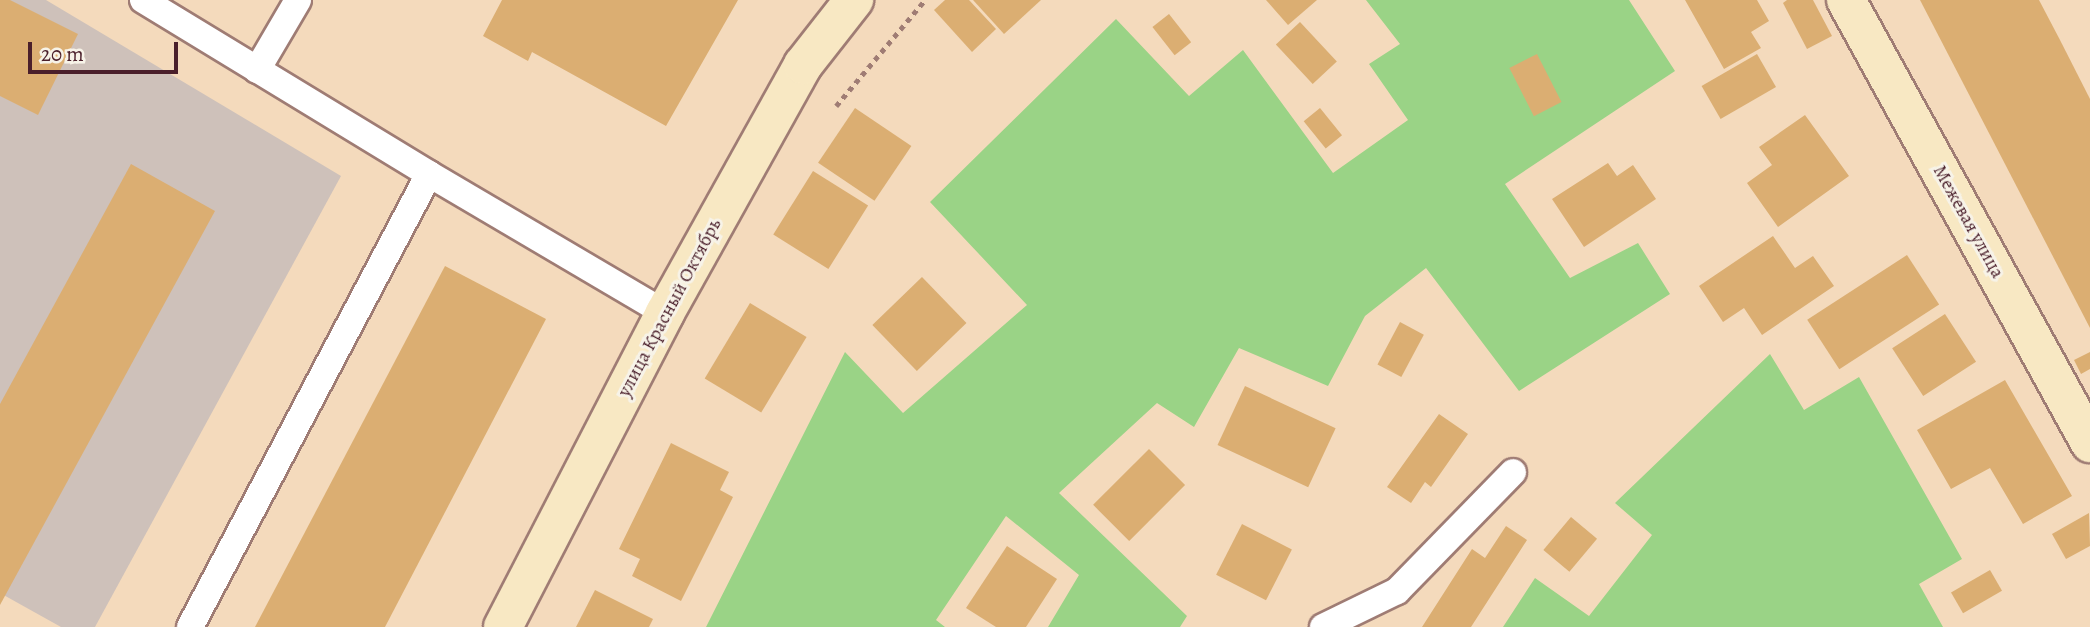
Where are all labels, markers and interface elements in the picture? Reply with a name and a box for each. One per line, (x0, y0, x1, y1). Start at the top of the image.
scale bar (32, 28, 182, 72)
text: 20 m (41, 40, 84, 68)
street label: Межевая улица (1928, 161, 2008, 283)
street label: улица Красный Октябрь (613, 215, 727, 401)

